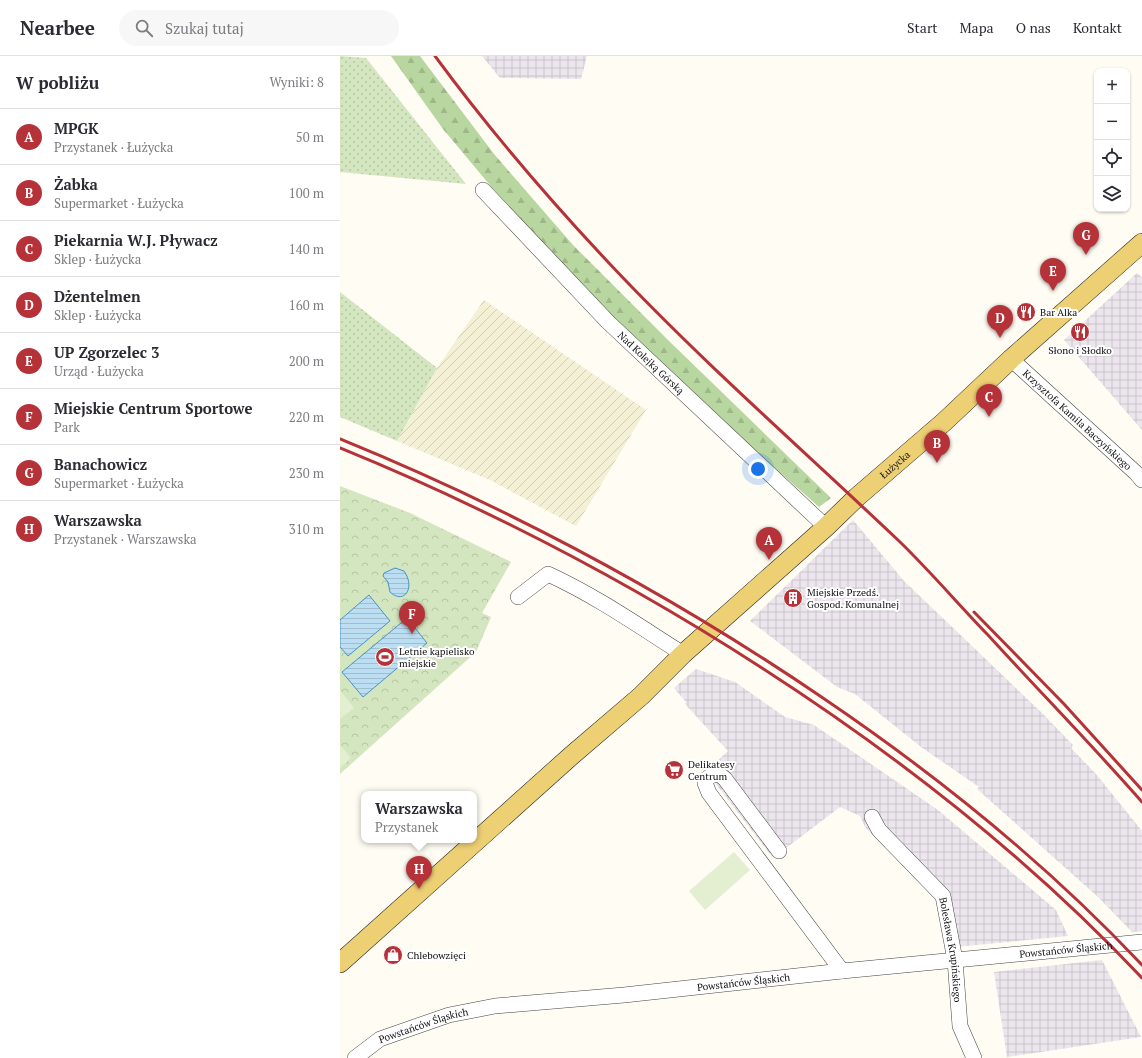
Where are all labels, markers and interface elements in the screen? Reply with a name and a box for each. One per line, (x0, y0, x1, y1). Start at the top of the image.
search box (119, 10, 399, 46)
text: Nearbee (20, 15, 95, 40)
icon: search (133, 17, 155, 39)
text: Szukaj tutaj (165, 18, 244, 38)
text: Start (907, 18, 937, 37)
text: Mapa (959, 18, 994, 37)
text: O nas (1016, 18, 1051, 37)
text: Kontakt (1073, 18, 1122, 37)
map controls (1094, 68, 1130, 212)
button: + (1094, 68, 1130, 104)
text: W pobliżu (16, 71, 99, 94)
text: Wyniki: 8 (269, 73, 324, 91)
button: − (1094, 104, 1130, 140)
text: MPGK (54, 118, 99, 138)
text: A (24, 128, 34, 146)
text: 50 m (296, 128, 324, 146)
text: Przystanek · Łużycka (54, 138, 173, 156)
button: locate (1094, 140, 1130, 176)
text: Żabka (54, 174, 98, 194)
button: layers (1094, 176, 1130, 212)
text: B (25, 184, 33, 202)
text: 100 m (289, 184, 324, 202)
text: Supermarket · Łużycka (54, 194, 184, 212)
pin: G (1073, 222, 1099, 255)
text: Piekarnia W.J. Pływacz (54, 230, 218, 250)
text: C (25, 240, 33, 258)
text: 140 m (289, 240, 324, 258)
text: Sklep · Łużycka (54, 250, 141, 268)
pin: E (1040, 258, 1066, 291)
text: Dżentelmen (54, 286, 141, 306)
text: D (24, 296, 34, 314)
text: 160 m (289, 296, 324, 314)
restaurant icon: Bar Alka (1015, 301, 1037, 323)
pin: D (987, 305, 1013, 338)
text: Sklep · Łużycka (54, 306, 141, 324)
place label: Bar Alka (1040, 306, 1077, 319)
restaurant icon: Słono i Słodko (1069, 321, 1091, 343)
street label: Nad Kolejką Górską (615, 328, 687, 397)
text: UP Zgorzelec 3 (54, 342, 160, 362)
place label: Słono i Słodko (1048, 344, 1112, 357)
text: E (25, 352, 33, 370)
text: 200 m (289, 352, 324, 370)
text: Urząd · Łużycka (54, 362, 144, 380)
street label: Krzysztofa Kamila Baczyńskiego (1020, 367, 1135, 473)
pin: C (976, 384, 1002, 417)
text: Miejskie Centrum Sportowe (54, 398, 253, 418)
text: F (25, 408, 33, 426)
text: 220 m (289, 408, 324, 426)
text: Park (54, 418, 80, 436)
pin: B (924, 430, 950, 463)
street label: Łużycka (877, 448, 913, 481)
text: Banachowicz (54, 454, 147, 474)
your location (748, 459, 768, 479)
text: G (24, 464, 34, 482)
text: 230 m (289, 464, 324, 482)
text: Supermarket · Łużycka (54, 474, 184, 492)
text: Warszawska (54, 510, 142, 530)
text: H (24, 520, 34, 538)
text: 310 m (289, 520, 324, 538)
pin: A (756, 527, 782, 560)
text: Przystanek · Warszawska (54, 530, 197, 548)
place label: Miejskie Przedś. Gospod. Komunalnej (807, 586, 899, 611)
building icon: Miejskie Przedś. Gospod. Komunalnej (782, 587, 804, 609)
pin: F (399, 601, 425, 634)
place label: Letnie kąpielisko miejskie (399, 645, 475, 670)
sports icon: Letnie kąpielisko miejskie (374, 646, 396, 668)
place label: Delikatesy Centrum (688, 758, 735, 783)
supermarket icon: Delikatesy Centrum (663, 759, 685, 781)
popup (361, 791, 477, 843)
text: Warszawska (375, 798, 463, 818)
text: Przystanek (375, 818, 439, 836)
pin: H (406, 856, 432, 889)
street label: Bolesława Krupińskiego (937, 896, 965, 1003)
street label: Powstańców Śląskich (1019, 938, 1113, 960)
shop icon: Chlebowzięci (382, 944, 404, 966)
place label: Chlebowzięci (407, 949, 466, 962)
street label: Powstańców Śląskich (696, 970, 791, 993)
street label: Powstańców Śląskich (377, 1005, 469, 1046)

